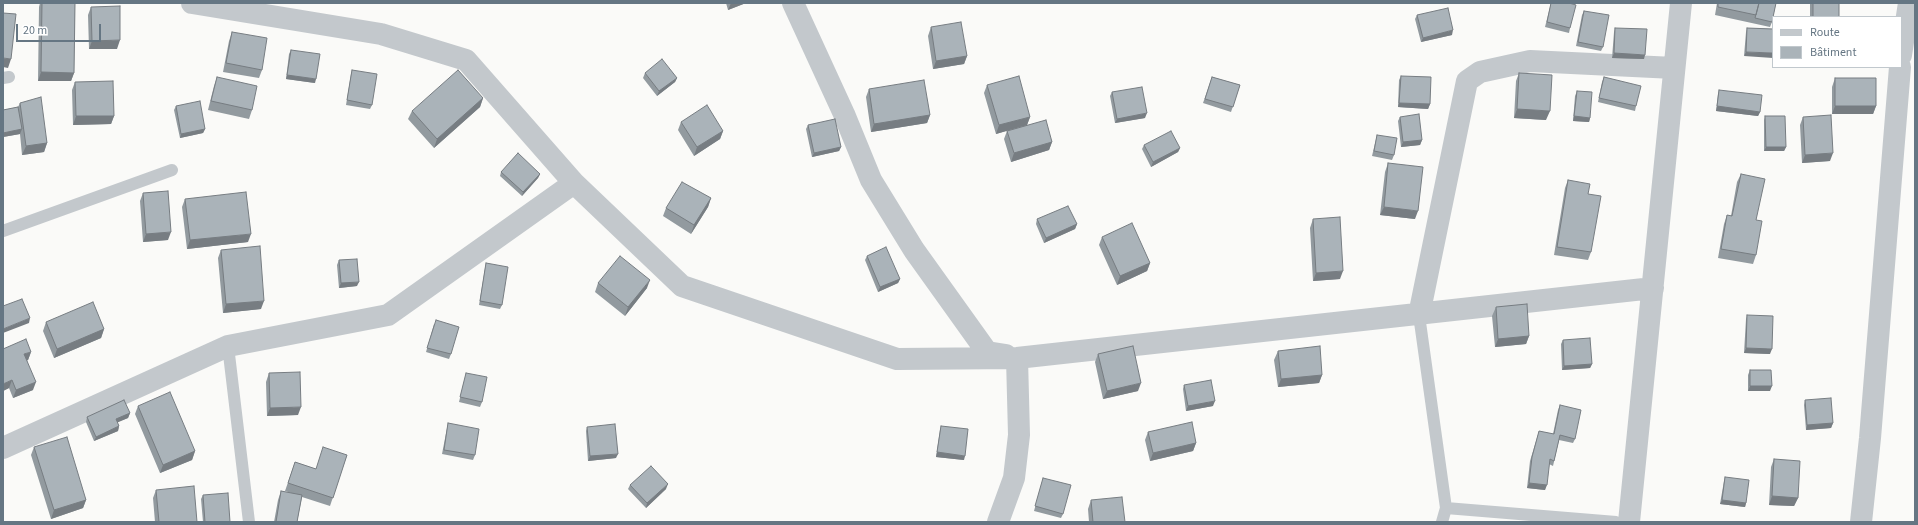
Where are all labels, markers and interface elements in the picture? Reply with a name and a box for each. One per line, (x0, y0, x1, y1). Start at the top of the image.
scale bar (18, 16, 103, 42)
legend (1772, 16, 1902, 68)
text: 20 m (23, 22, 47, 39)
text: Route (1810, 24, 1840, 41)
text: Bâtiment (1810, 44, 1856, 61)

